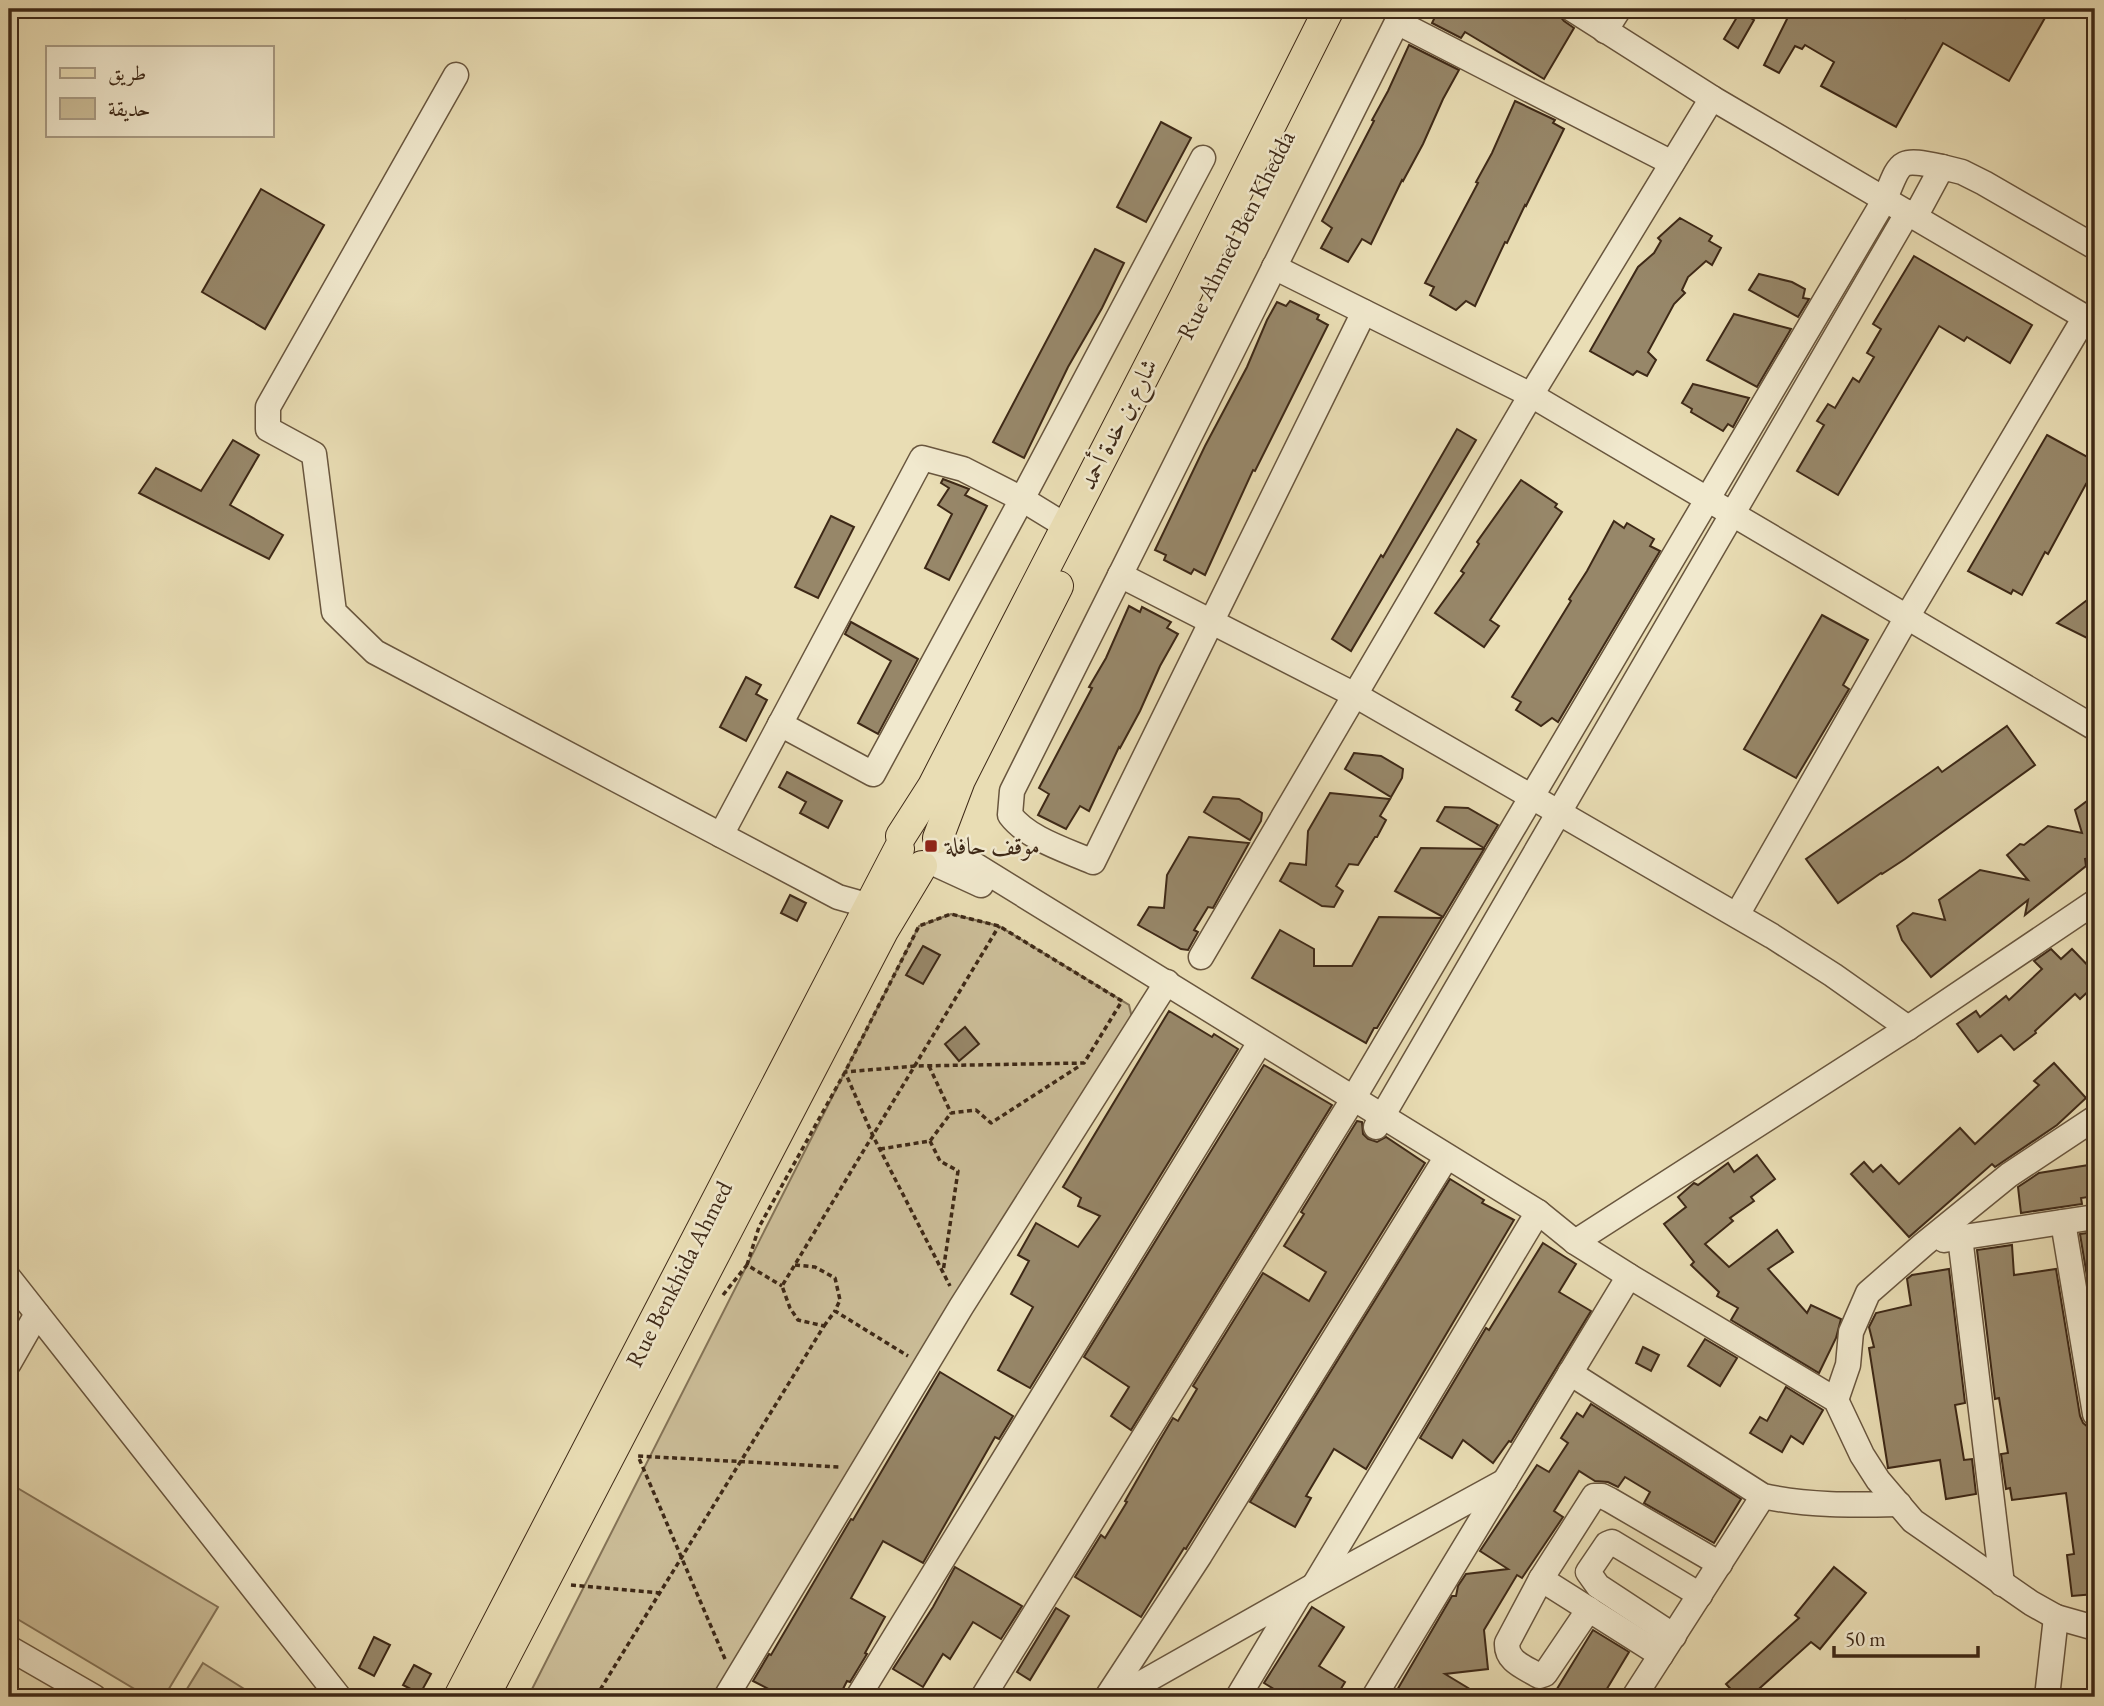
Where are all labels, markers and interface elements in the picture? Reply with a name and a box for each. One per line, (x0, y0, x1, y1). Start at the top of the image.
legend (46, 46, 273, 136)
text: طريق (108, 59, 146, 86)
text: حديقة (108, 95, 151, 122)
street label: Rue Ahmed Ben Khedda (1169, 125, 1302, 344)
street label: شارع بن خدة أحمد (1070, 353, 1168, 497)
place label: موقف حافلة (944, 830, 1040, 861)
marker: موقف حافلة (923, 838, 939, 854)
street label: Rue Benkhida Ahmed (618, 1175, 739, 1372)
scale bar (1834, 1615, 1978, 1659)
text: 50 m (1845, 1625, 1886, 1652)

